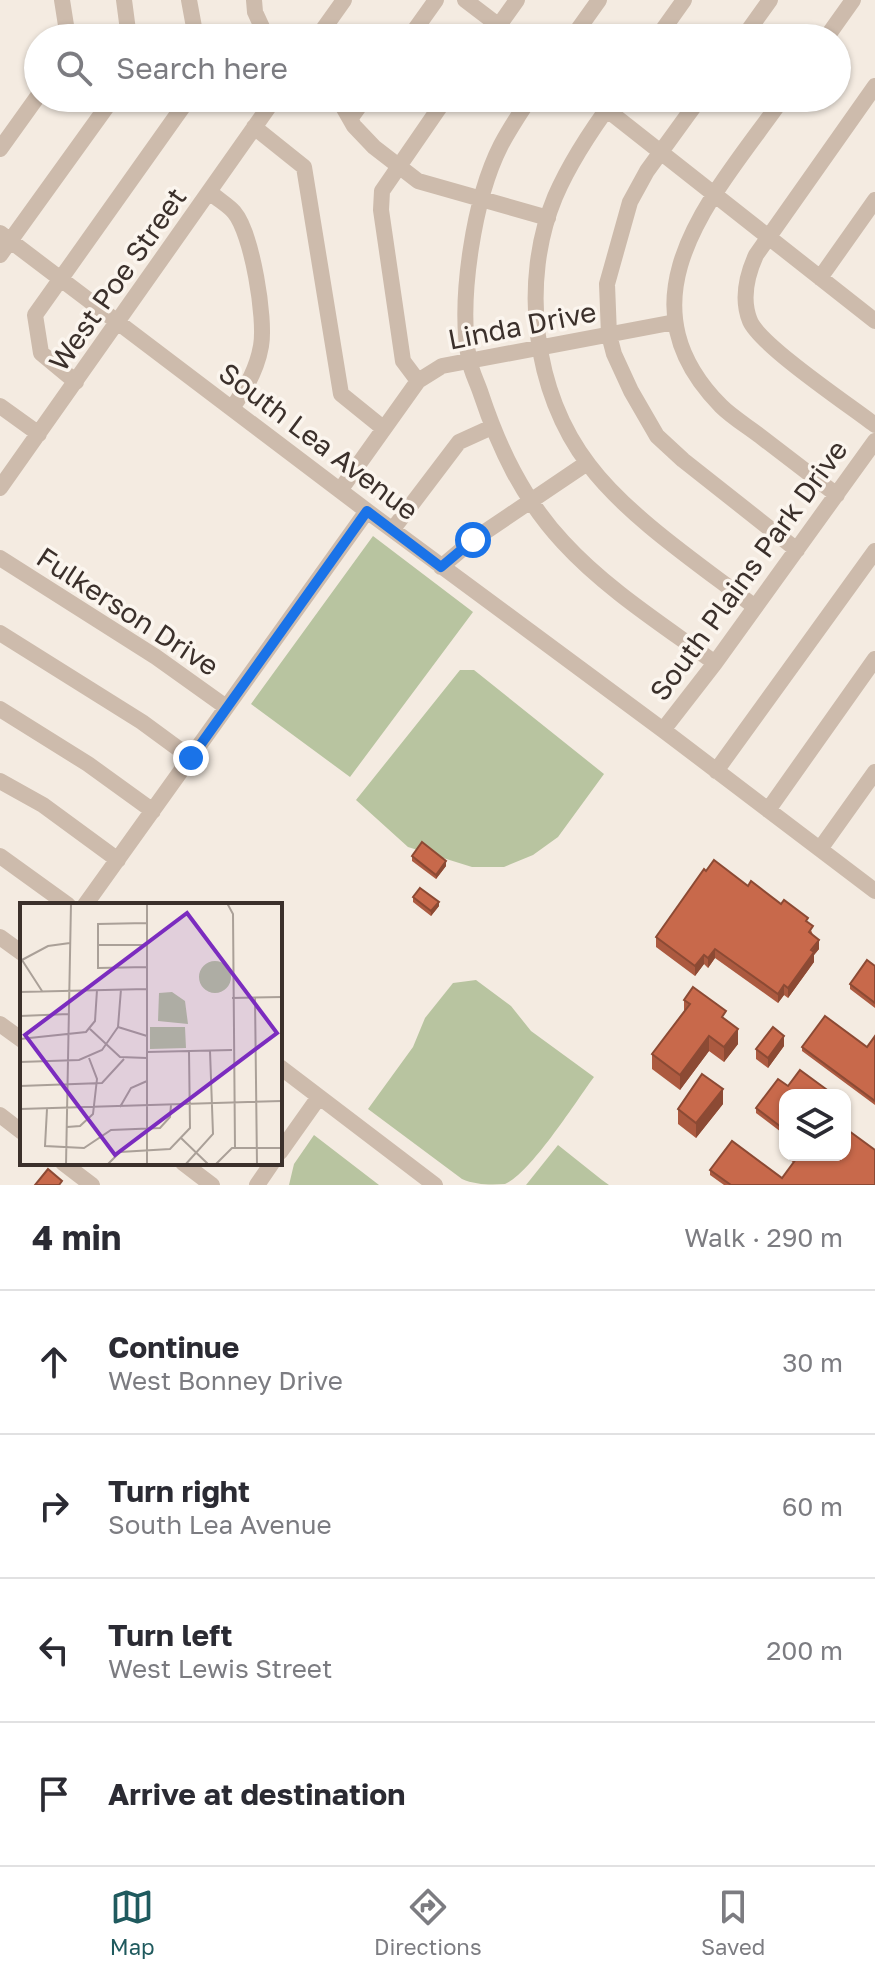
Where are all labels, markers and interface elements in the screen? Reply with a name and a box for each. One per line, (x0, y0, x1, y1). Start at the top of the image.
search box (24, 24, 851, 112)
icon: search (52, 46, 96, 90)
text: Search here (116, 50, 288, 86)
street label: West Poe Street (42, 181, 192, 377)
street label: Linda Drive (445, 294, 599, 356)
street label: South Lea Avenue (213, 355, 425, 527)
street label: South Plains Park Drive (642, 433, 854, 707)
route start (455, 522, 491, 558)
street label: Fulkerson Drive (31, 540, 225, 682)
route end (173, 740, 209, 776)
inset map (20, 903, 282, 1165)
map controls (779, 1089, 851, 1161)
button: layers (779, 1089, 851, 1161)
text: 4 min (32, 1217, 121, 1257)
text: Walk · 290 m (684, 1222, 843, 1253)
text: Continue (108, 1329, 239, 1365)
icon: ahead (32, 1340, 76, 1384)
text: 30 m (782, 1347, 843, 1378)
text: West Bonney Drive (108, 1365, 343, 1396)
text: Turn right (108, 1473, 250, 1509)
icon: right (32, 1484, 76, 1528)
text: 60 m (782, 1491, 843, 1522)
text: South Lea Avenue (108, 1509, 331, 1540)
text: Turn left (108, 1617, 233, 1653)
icon: left (32, 1628, 76, 1672)
text: 200 m (766, 1635, 843, 1666)
text: West Lewis Street (108, 1653, 332, 1684)
icon: arrive (32, 1772, 76, 1816)
text: Arrive at destination (108, 1776, 405, 1812)
tab: Map (110, 1885, 155, 1960)
tab: Directions (374, 1885, 482, 1960)
tab: Saved (701, 1885, 765, 1960)

